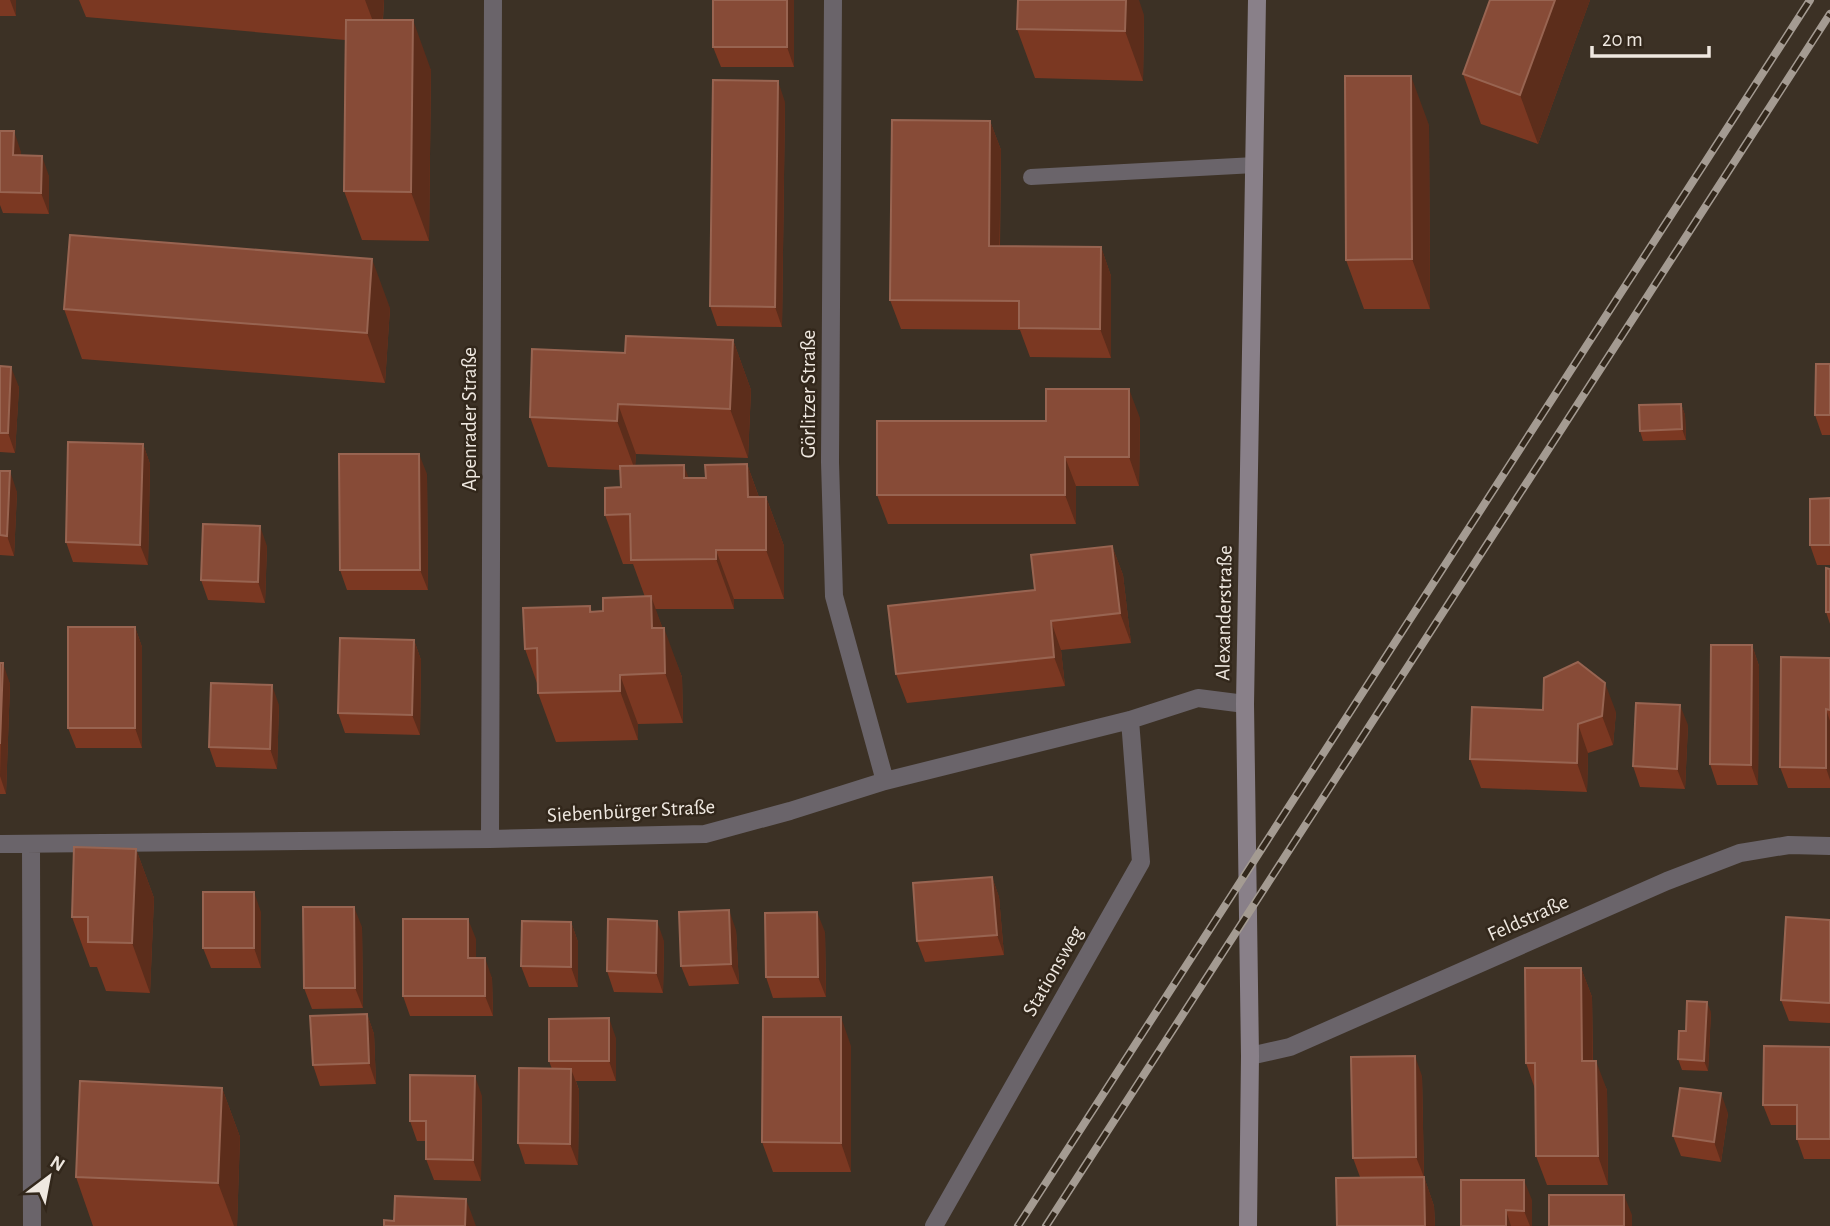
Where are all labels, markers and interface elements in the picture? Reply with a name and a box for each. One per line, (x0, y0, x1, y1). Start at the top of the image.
scale bar (1592, 14, 1709, 58)
text: 20 m (1602, 29, 1643, 50)
street label: Görlitzer Straße (798, 330, 819, 458)
street label: Apenrader Straße (459, 347, 480, 491)
street label: Alexanderstraße (1212, 545, 1236, 681)
street label: Siebenbürger Straße (546, 796, 716, 826)
street label: Feldstraße (1484, 891, 1572, 945)
street label: Stationsweg (1019, 922, 1088, 1020)
north arrow (14, 1142, 84, 1212)
text: N (47, 1152, 68, 1175)

